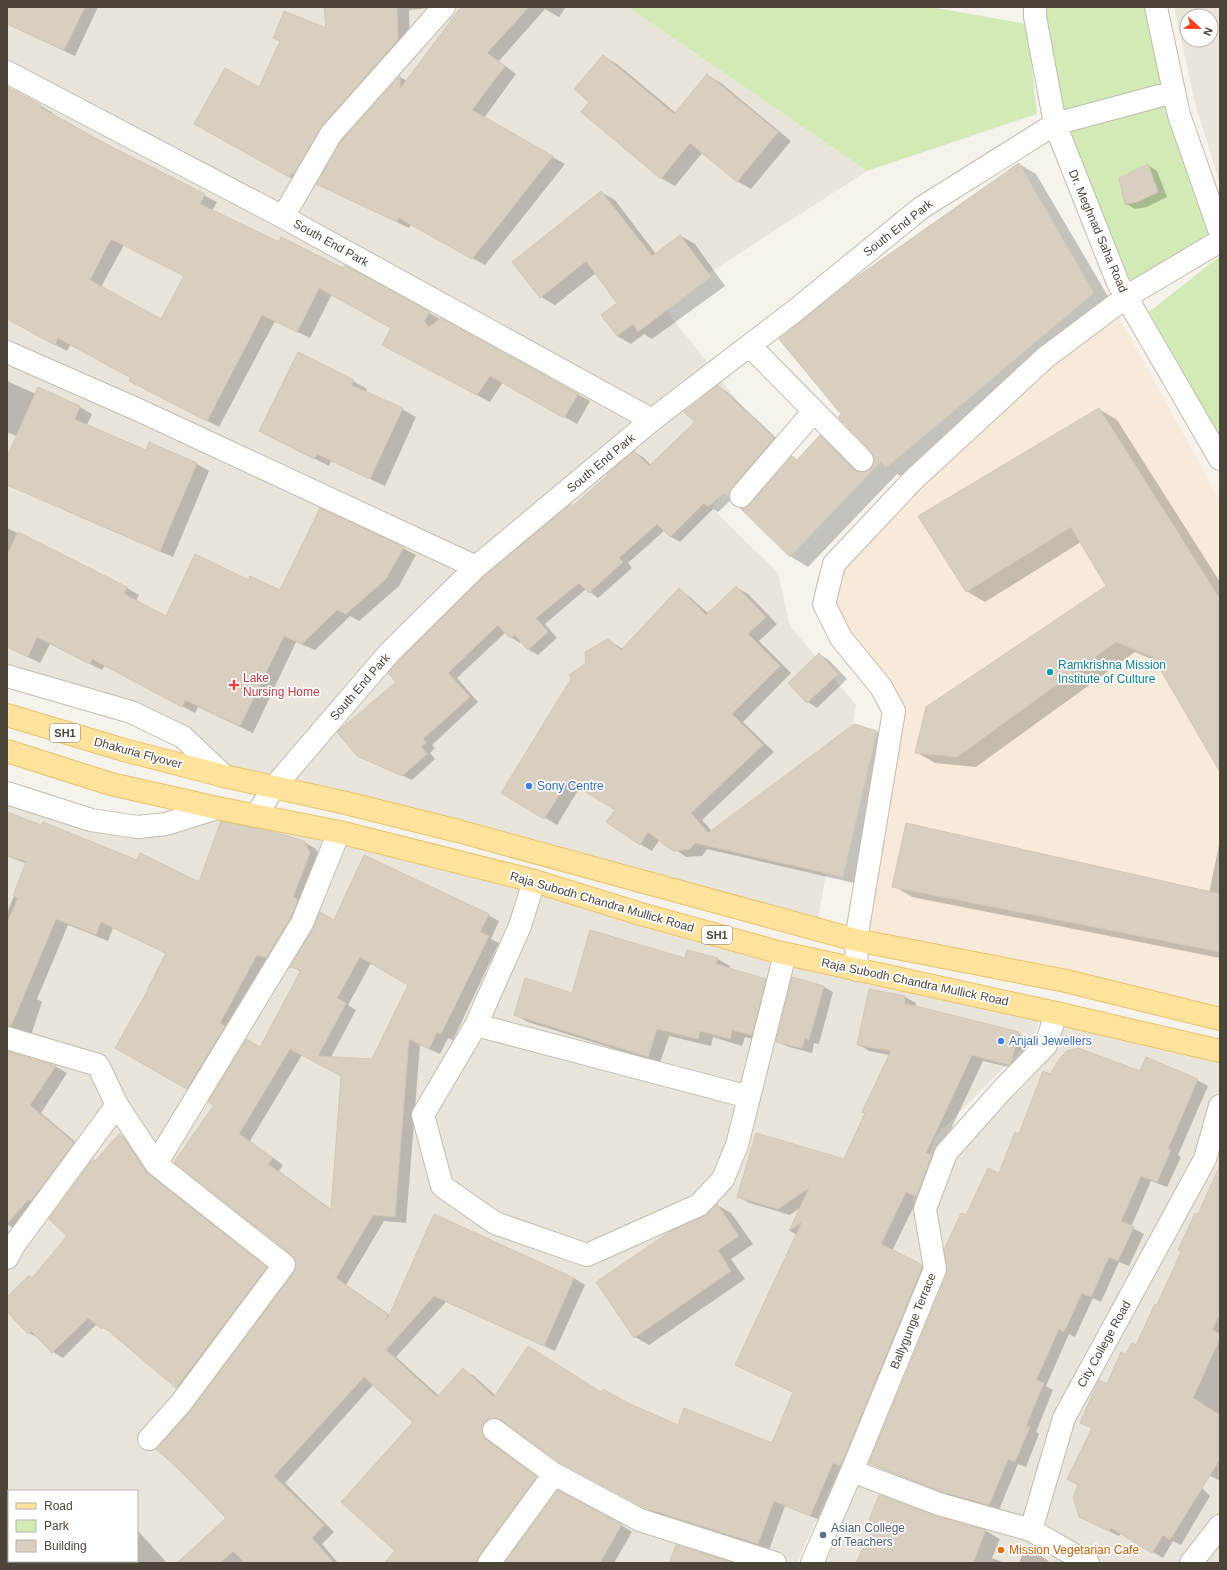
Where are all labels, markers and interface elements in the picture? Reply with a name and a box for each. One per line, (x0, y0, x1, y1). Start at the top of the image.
north arrow (1179, 8, 1219, 48)
text: N (1201, 26, 1215, 38)
street label: Dr. Meghnad Saha Road (1066, 167, 1130, 295)
street label: South End Park (861, 196, 936, 259)
street label: South End Park (291, 217, 372, 270)
street label: South End Park (564, 430, 638, 495)
street label: South End Park (327, 650, 394, 723)
place label: Ramkrishna Mission Institute of Culture (1058, 658, 1166, 686)
marker: Ramkrishna Mission Institute of Culture (1045, 667, 1055, 677)
place label: Lake Nursing Home (243, 671, 320, 699)
marker: Lake Nursing Home (228, 679, 240, 691)
road number: SH1 (50, 724, 80, 742)
street label: Dhakuria Flyover (92, 735, 184, 771)
place label: Sony Centre (537, 779, 604, 793)
marker: Sony Centre (524, 781, 534, 791)
street label: Raja Subodh Chandra Mullick Road (508, 869, 696, 935)
road number: SH1 (702, 926, 732, 944)
street label: Raja Subodh Chandra Mullick Road (820, 955, 1010, 1009)
place label: Anjali Jewellers (1009, 1034, 1092, 1048)
marker: Anjali Jewellers (996, 1036, 1006, 1046)
street label: Ballygunge Terrace (887, 1271, 939, 1371)
street label: City College Road (1074, 1298, 1134, 1390)
legend (8, 1490, 138, 1562)
text: Road (44, 1499, 73, 1513)
text: Park (44, 1519, 70, 1533)
place label: Asian College of Teachers (831, 1521, 905, 1549)
marker: Asian College of Teachers (818, 1530, 828, 1540)
text: Building (44, 1539, 87, 1553)
place label: Mission Vegetarian Cafe (1009, 1543, 1139, 1557)
marker: Mission Vegetarian Cafe (996, 1545, 1006, 1555)

